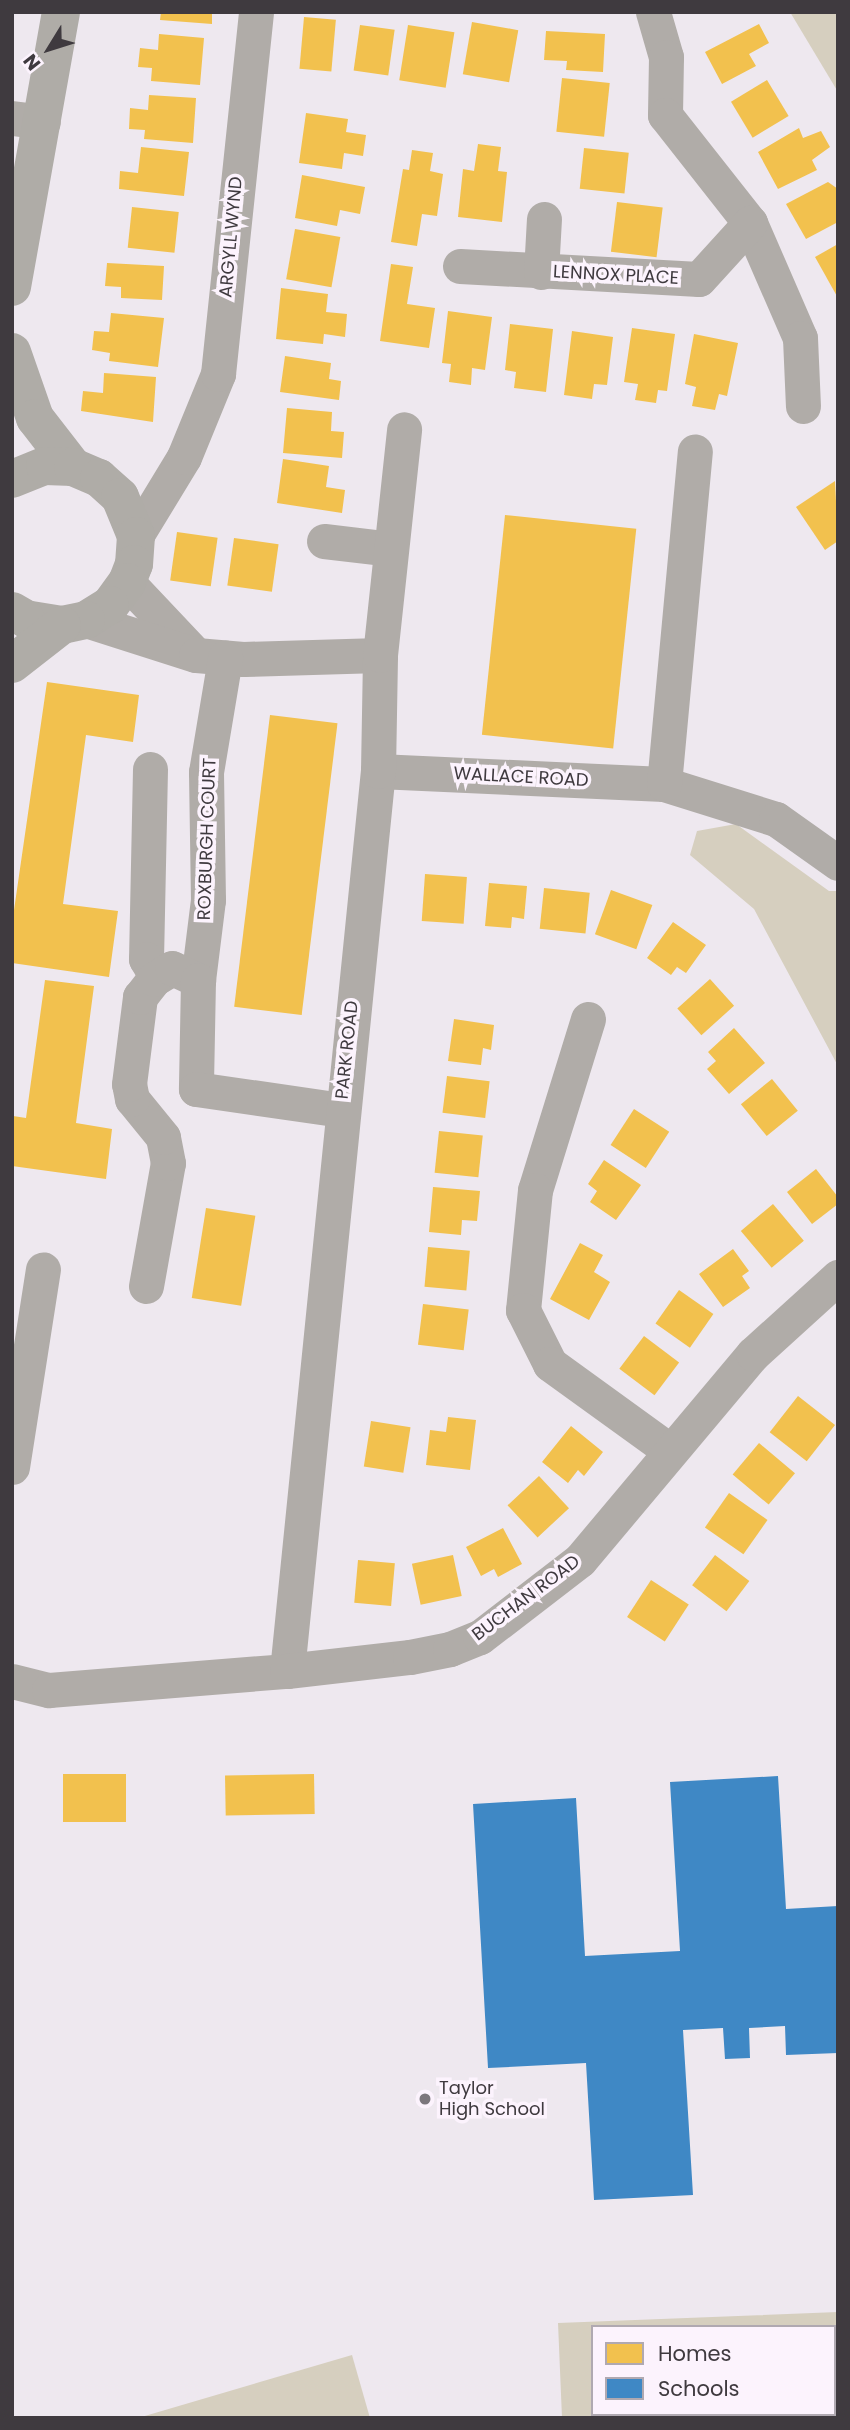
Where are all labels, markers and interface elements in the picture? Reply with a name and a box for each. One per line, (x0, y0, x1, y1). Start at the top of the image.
north arrow (14, 14, 84, 84)
text: N (17, 48, 47, 76)
street label: ARGYLL WYND (215, 176, 247, 298)
street label: LENNOX PLACE (553, 261, 679, 289)
street label: ROXBURGH COURT (193, 757, 221, 921)
street label: WALLACE ROAD (453, 763, 589, 791)
street label: PARK ROAD (331, 1000, 363, 1100)
street label: BUCHAN ROAD (468, 1551, 584, 1645)
place label: Taylor High School (439, 2078, 545, 2120)
marker: Taylor High School (417, 2091, 433, 2107)
legend (591, 2325, 836, 2416)
text: Homes (658, 2339, 732, 2368)
text: Schools (658, 2374, 740, 2403)

